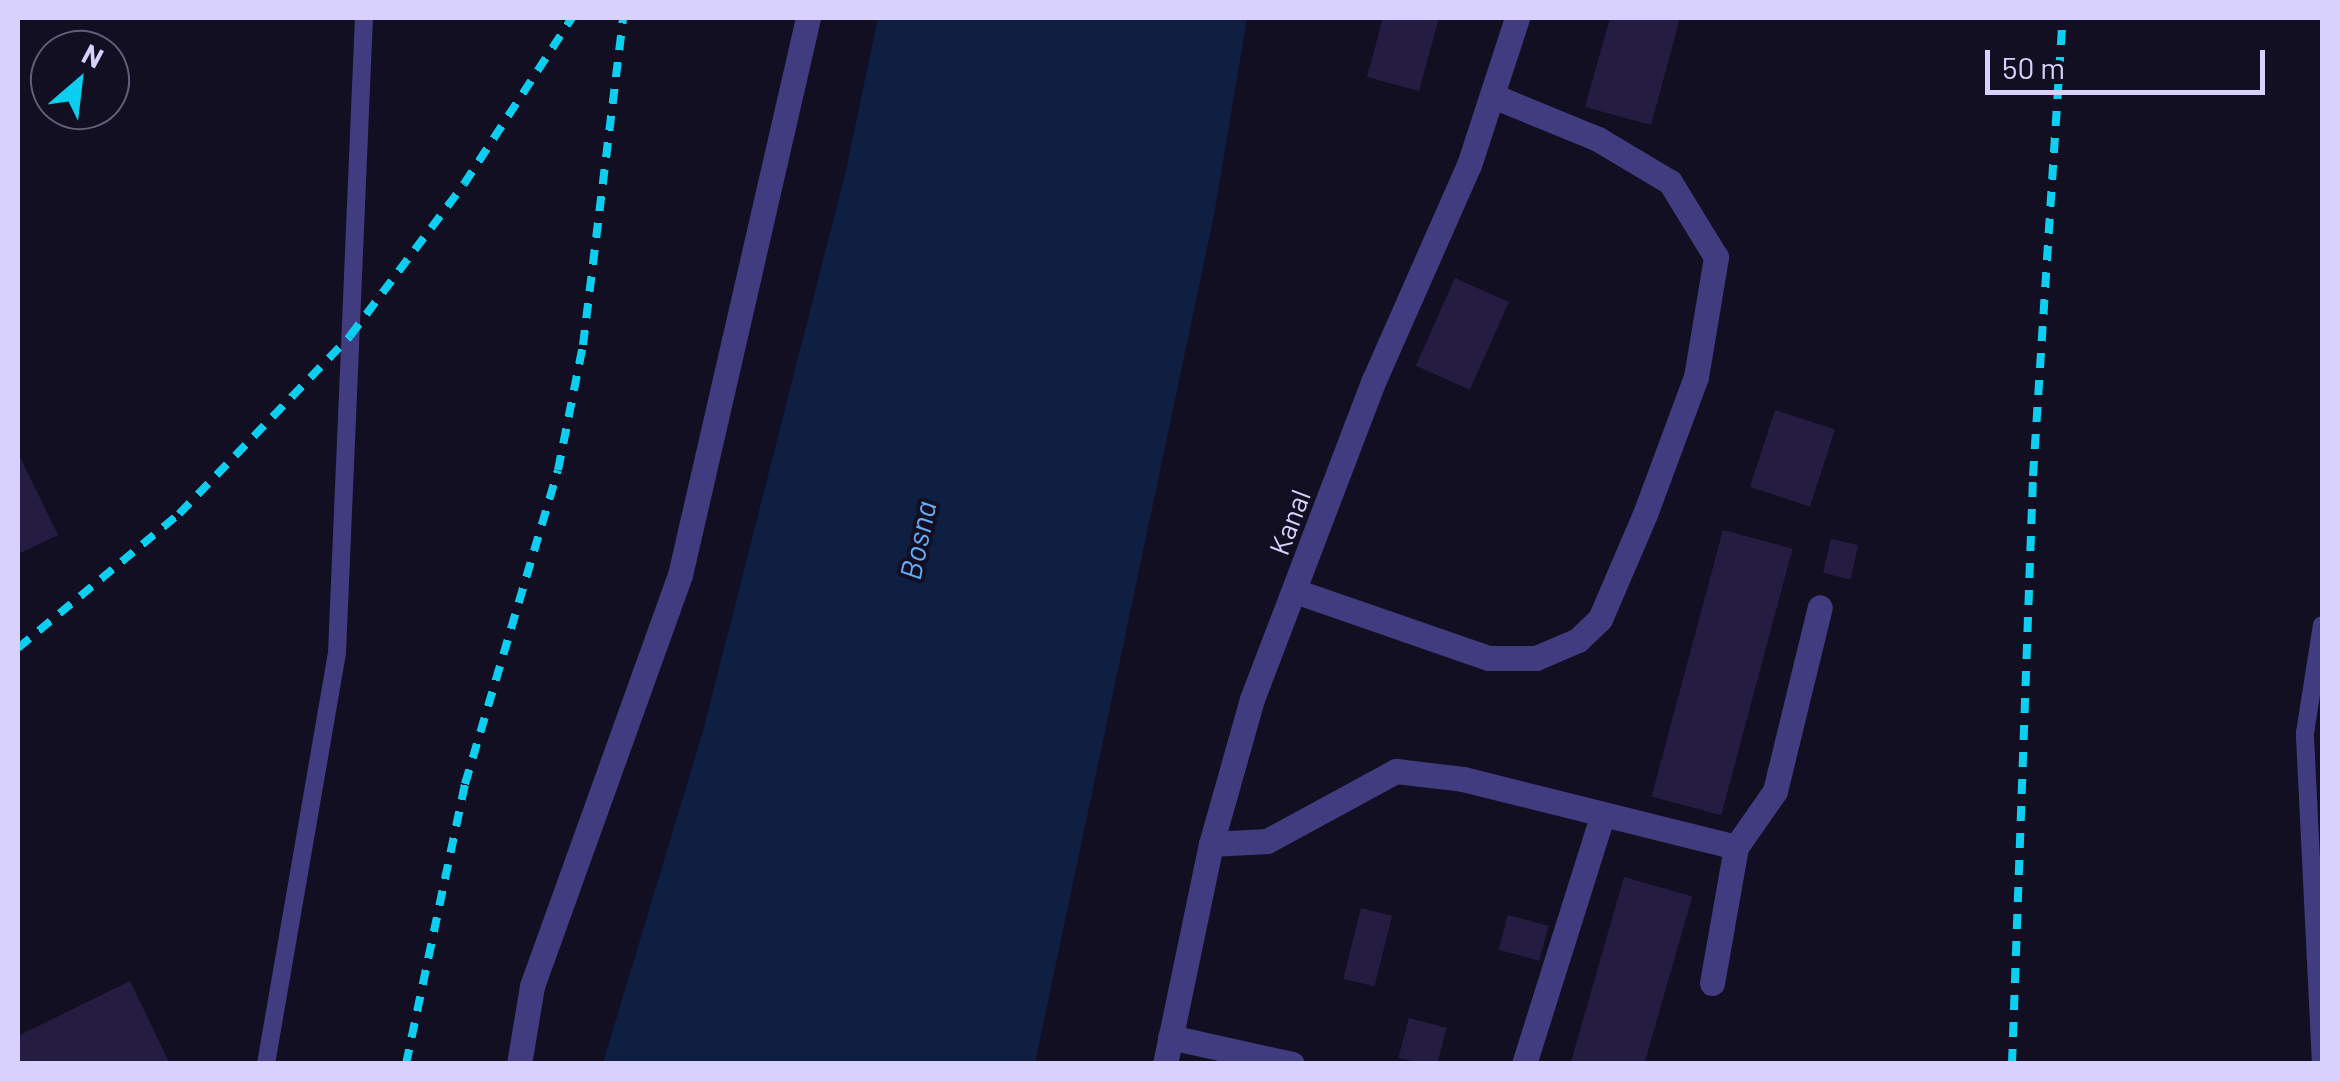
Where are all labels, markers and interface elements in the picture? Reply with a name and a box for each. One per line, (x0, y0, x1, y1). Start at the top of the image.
north arrow (30, 30, 130, 130)
scale bar (1990, 30, 2270, 92)
text: N (77, 36, 109, 75)
text: 50 m (2002, 49, 2065, 85)
street label: Kanal (1261, 485, 1317, 559)
water label: Bosna (891, 497, 943, 583)

